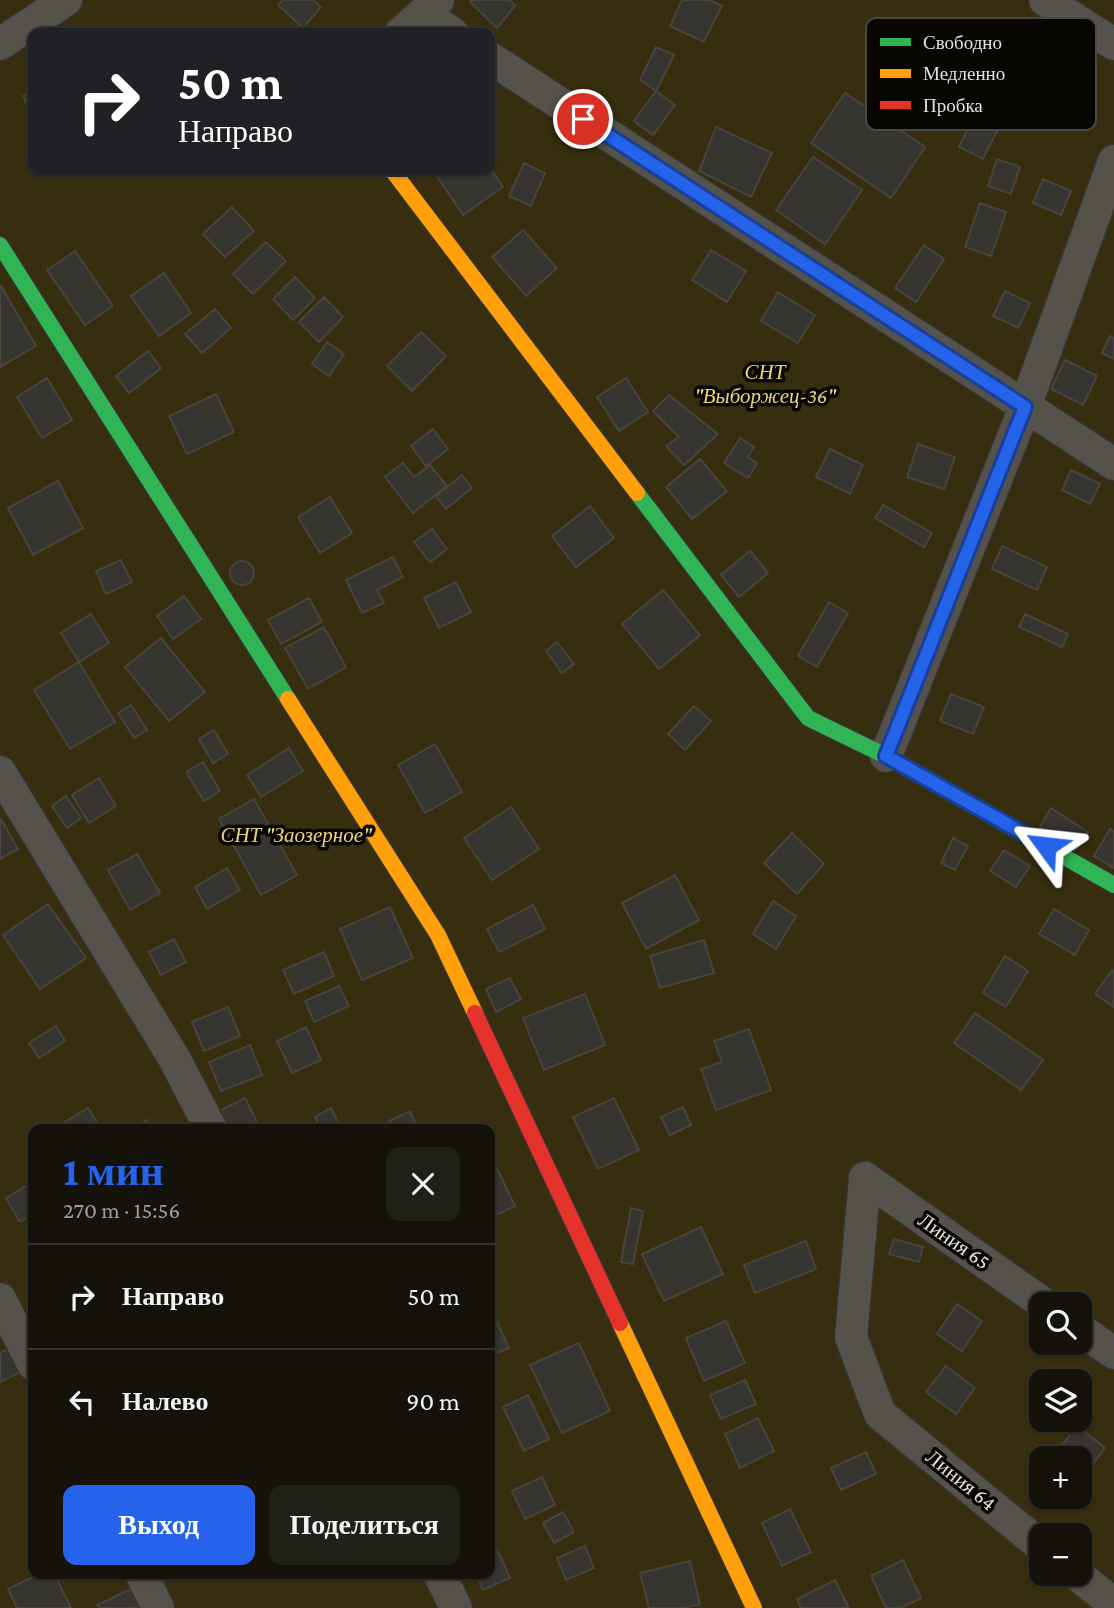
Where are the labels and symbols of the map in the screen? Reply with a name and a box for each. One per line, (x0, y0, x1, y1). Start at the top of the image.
legend (866, 18, 1096, 130)
text: Свободно (923, 32, 1002, 53)
text: Медленно (923, 63, 1005, 84)
pin (553, 89, 613, 149)
text: Пробка (923, 95, 983, 116)
park label: СНТ "Выборжец-36" (694, 360, 837, 408)
position arrow (1009, 809, 1083, 883)
park label: СНТ "Заозерное" (220, 823, 373, 847)
street label: Линия 65 (914, 1208, 994, 1274)
street label: Линия 64 (921, 1445, 1001, 1515)

